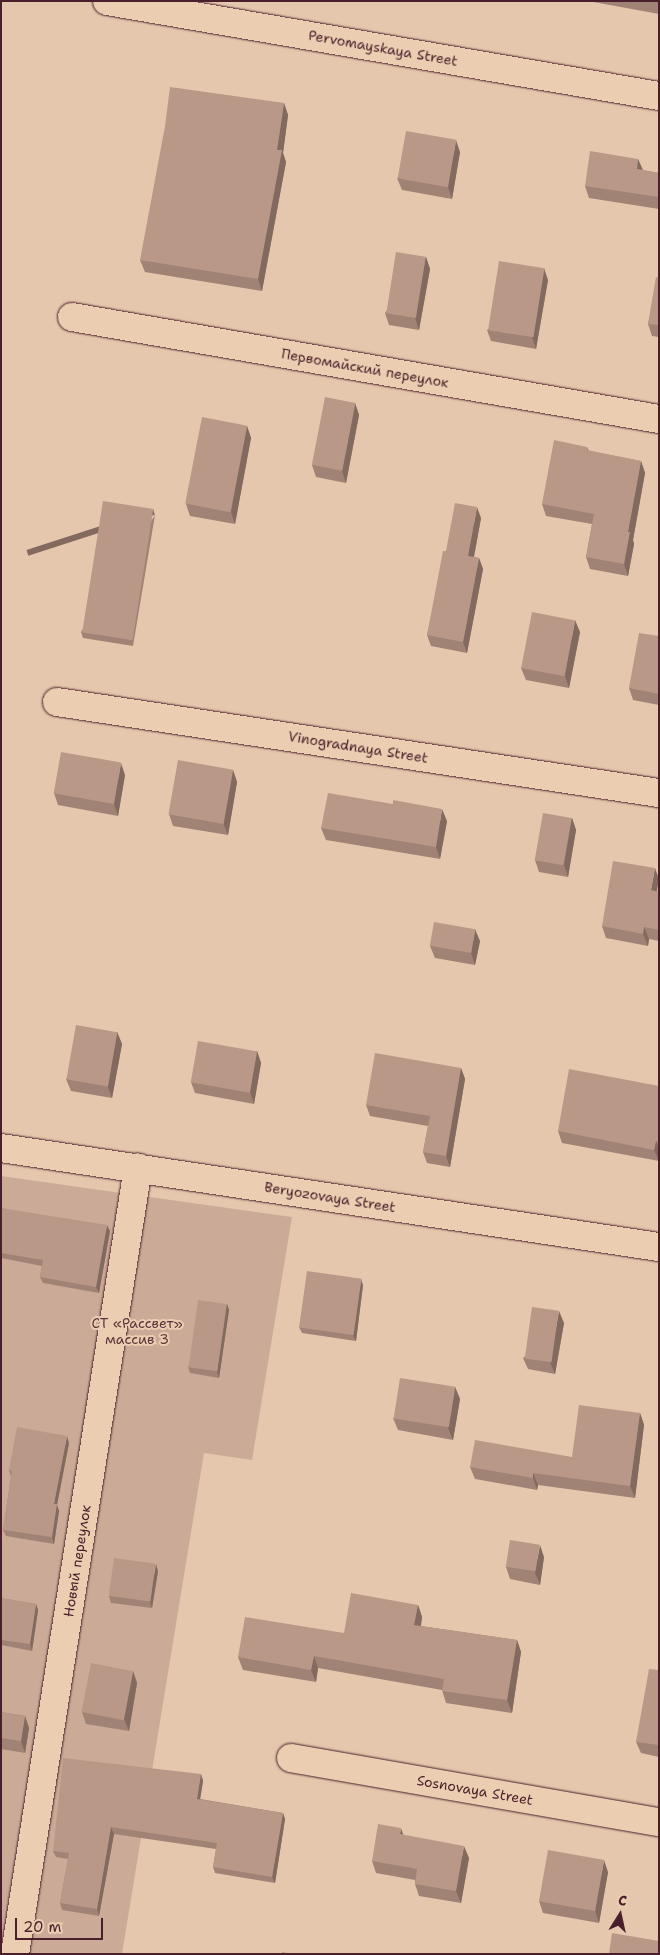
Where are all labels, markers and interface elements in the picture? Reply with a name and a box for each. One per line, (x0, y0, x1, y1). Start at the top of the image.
street label: Pervomayskaya Street (307, 27, 459, 69)
street label: Первомайский переулок (280, 345, 450, 391)
street label: Vinogradnaya Street (287, 728, 429, 766)
street label: Beryozovaya Street (263, 1178, 397, 1216)
park label: СТ «Рассвет» массив 3 (91, 1315, 183, 1348)
street label: Новый переулок (60, 1504, 94, 1618)
street label: Sosnovaya Street (416, 1772, 534, 1808)
north arrow (595, 1890, 645, 1940)
text: С (617, 1891, 628, 1910)
scale bar (18, 1908, 105, 1940)
text: 20 m (23, 1917, 62, 1937)

